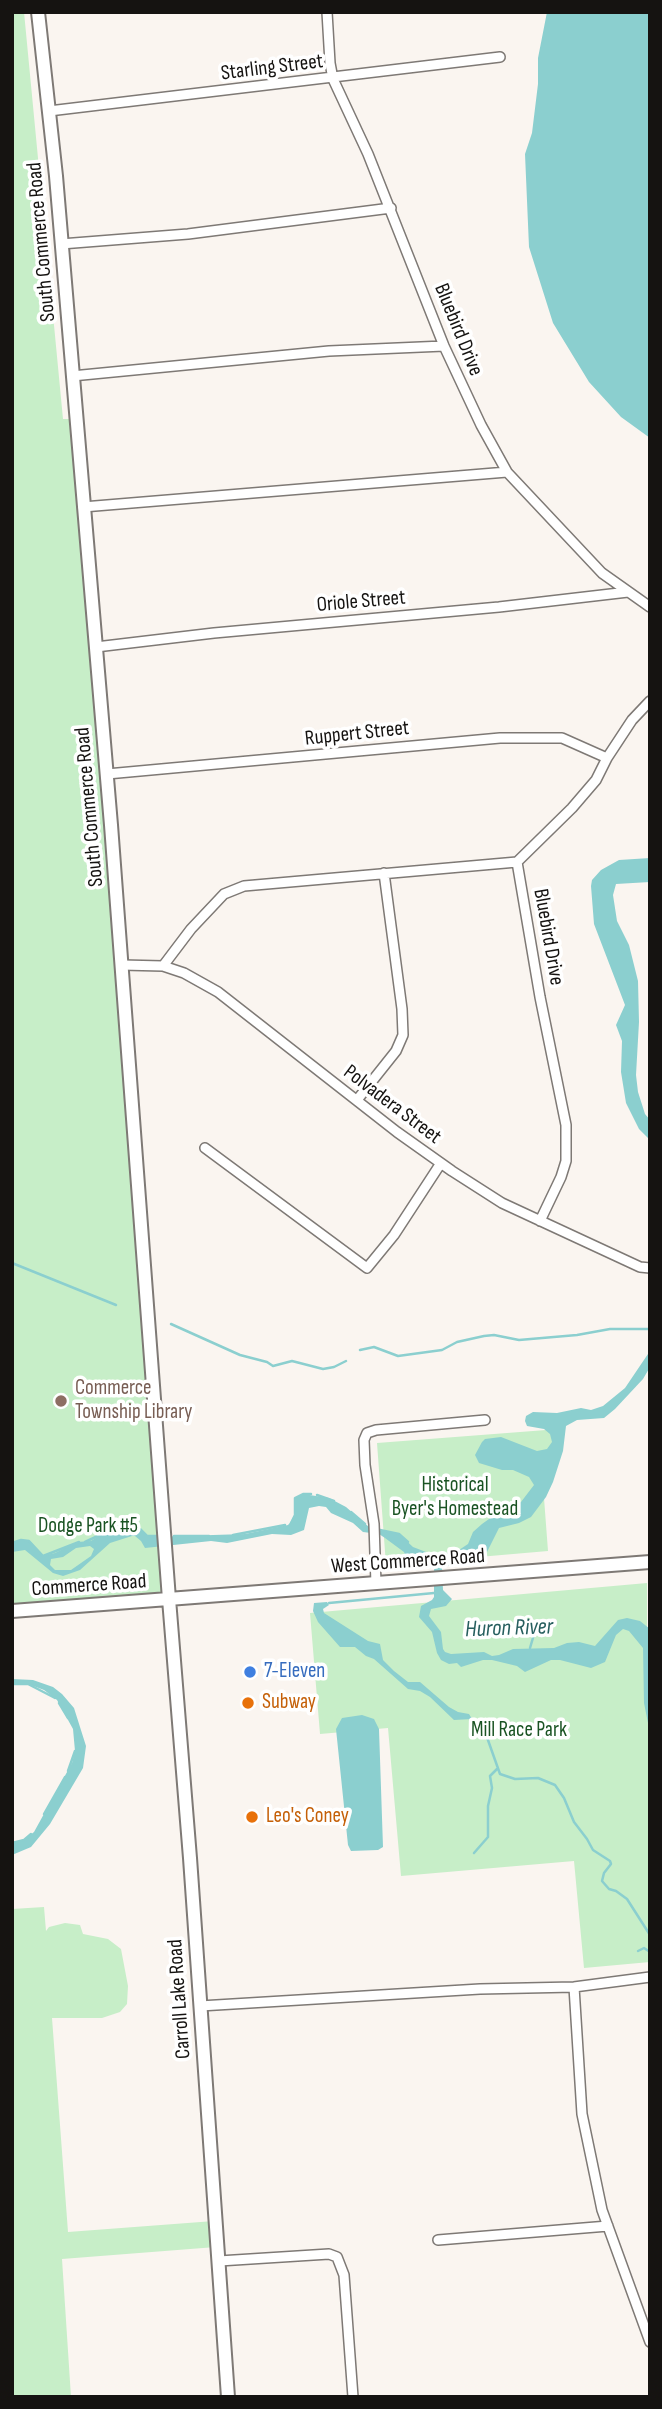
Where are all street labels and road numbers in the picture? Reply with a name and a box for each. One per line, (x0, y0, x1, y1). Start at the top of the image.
street label: Starling Street (220, 49, 324, 87)
street label: South Commerce Road (22, 161, 62, 323)
street label: Bluebird Drive (428, 280, 488, 380)
street label: Oriole Street (316, 586, 406, 618)
street label: Ruppert Street (304, 716, 410, 752)
street label: South Commerce Road (70, 726, 110, 888)
street label: Bluebird Drive (527, 887, 569, 987)
street label: Polvadera Street (338, 1060, 446, 1150)
street label: West Commerce Road (330, 1544, 486, 1580)
street label: Commerce Road (31, 1569, 147, 1603)
street label: Carroll Lake Road (163, 1938, 197, 2060)

